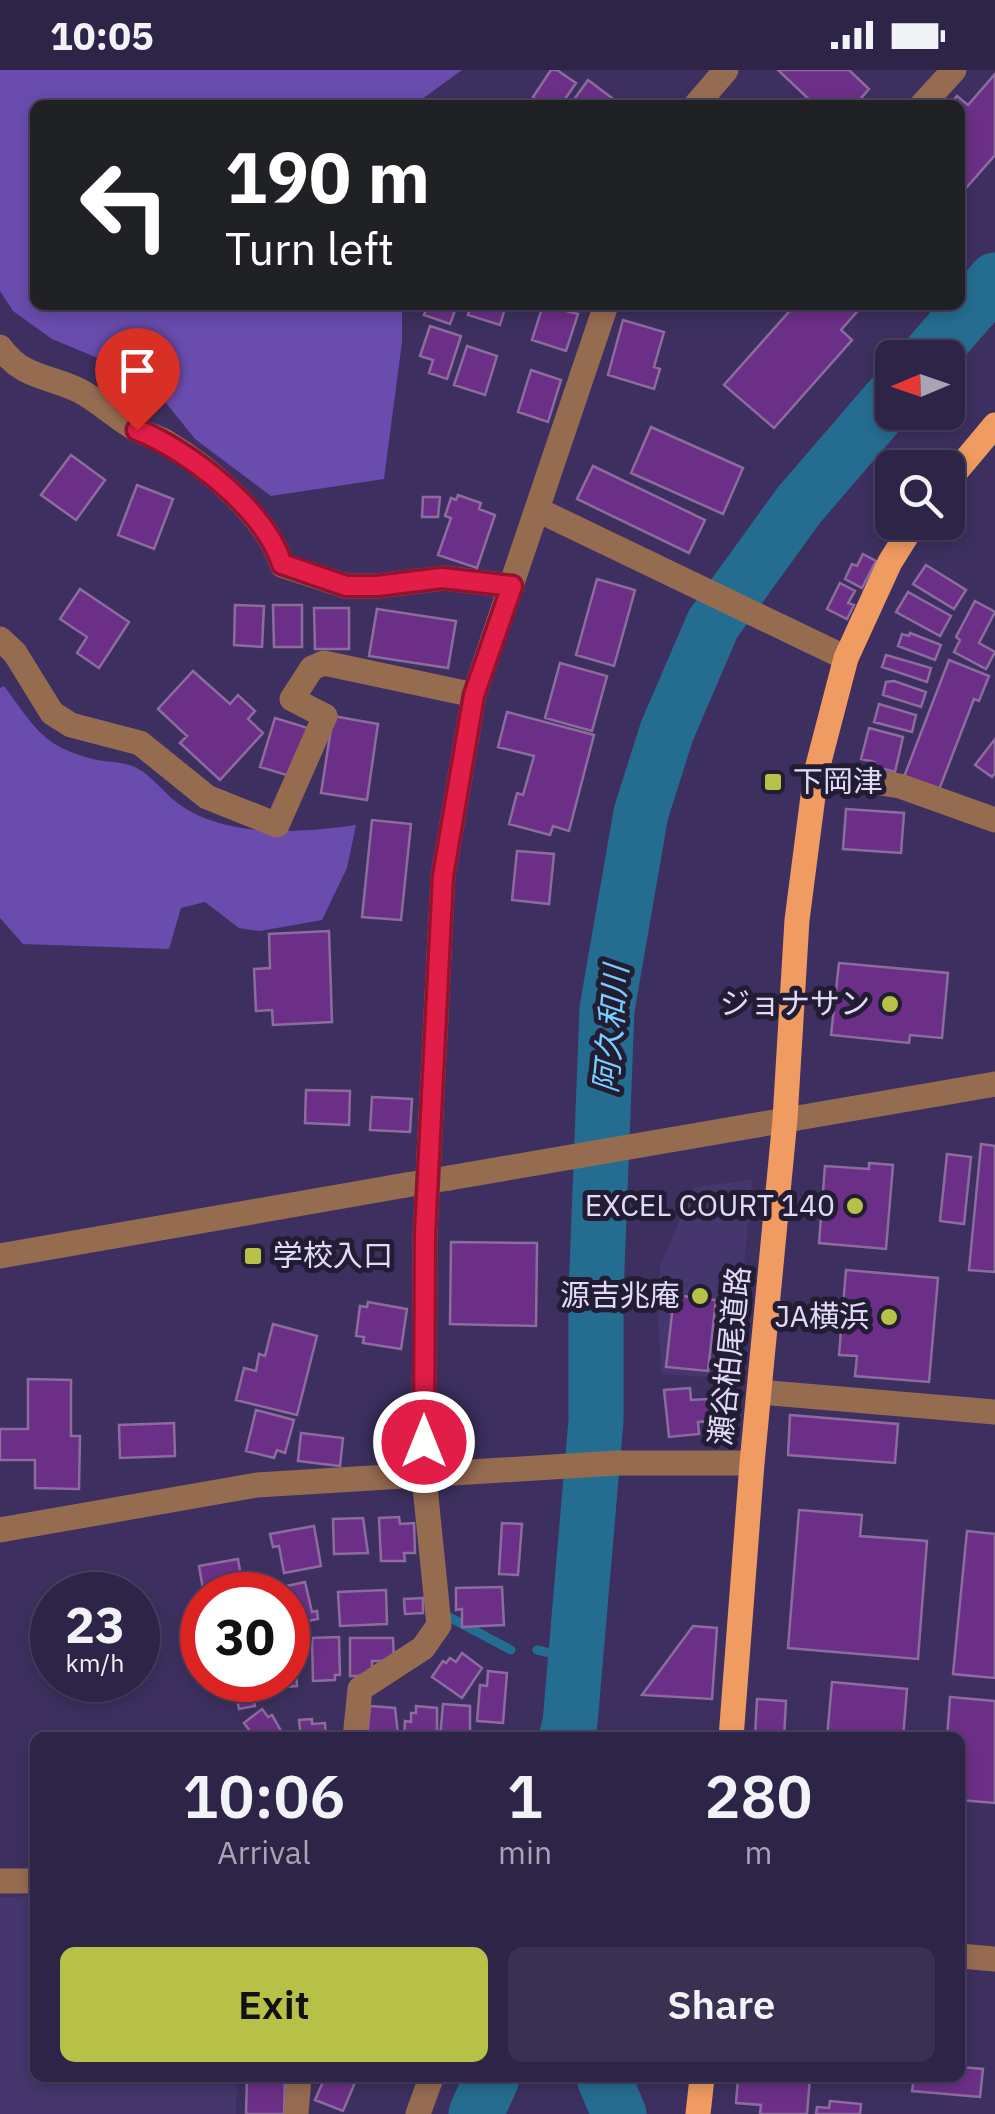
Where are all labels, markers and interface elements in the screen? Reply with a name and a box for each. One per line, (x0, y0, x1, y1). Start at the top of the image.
text: 10:05 (50, 11, 154, 60)
text: 190 m (225, 131, 430, 222)
icon: left (60, 140, 190, 270)
text: Turn left (225, 219, 394, 277)
pin (95, 328, 180, 431)
north arrow (875, 340, 965, 430)
map controls (875, 340, 965, 540)
icon: arrive (110, 343, 165, 398)
button: search (875, 450, 965, 540)
place label: 下岡津 (793, 761, 883, 800)
marker: 下岡津 (762, 771, 784, 793)
water label: 阿久和川 (584, 960, 637, 1095)
place label: ジョナサン (720, 983, 870, 1022)
marker: ジョナサン (879, 993, 901, 1015)
place label: EXCEL COURT 140 (585, 1185, 835, 1224)
marker: EXCEL COURT 140 (844, 1195, 866, 1217)
place label: 学校入口 (273, 1235, 393, 1274)
marker: 学校入口 (242, 1245, 264, 1267)
street label: 瀬谷柏尾道路 (700, 1264, 757, 1447)
place label: 源吉兆庵 (560, 1275, 680, 1314)
marker: 源吉兆庵 (689, 1285, 711, 1307)
place label: JA横浜 (775, 1296, 869, 1335)
marker: JA横浜 (878, 1306, 900, 1328)
position arrow (372, 1390, 476, 1494)
speed limit sign: 30 (180, 1572, 310, 1702)
text: 23 (65, 1592, 125, 1657)
text: km/h (66, 1646, 124, 1679)
text: 10:06 (182, 1756, 346, 1835)
text: 1 (507, 1756, 543, 1835)
text: 280 (705, 1756, 813, 1835)
text: Arrival (217, 1831, 311, 1873)
text: min (498, 1831, 552, 1873)
text: m (745, 1831, 773, 1873)
button: Exit (60, 1947, 488, 2062)
button: Share (508, 1947, 935, 2062)

